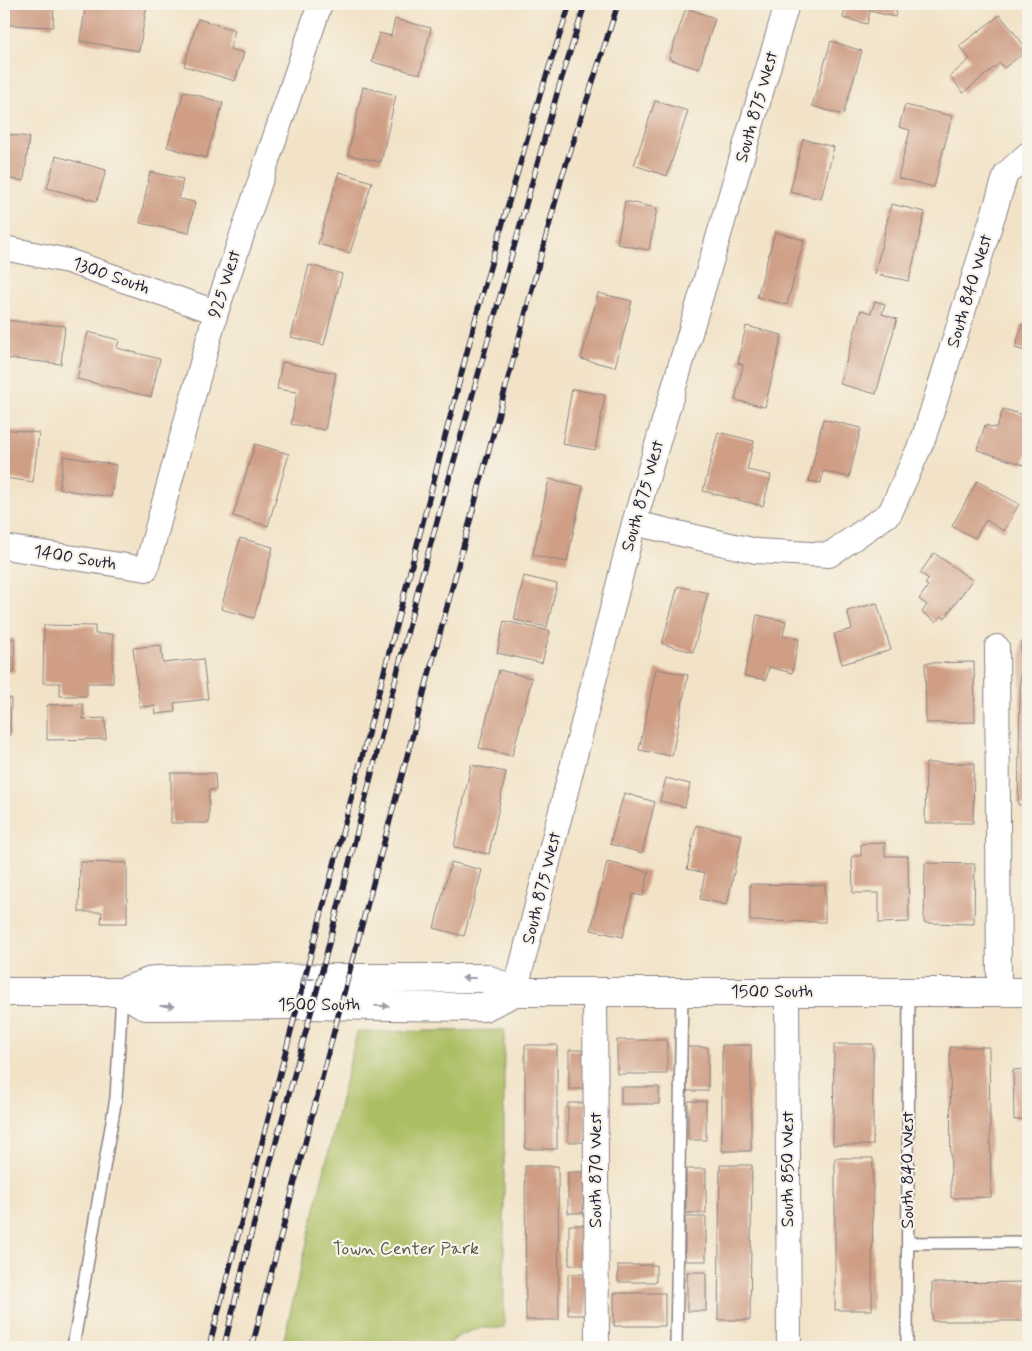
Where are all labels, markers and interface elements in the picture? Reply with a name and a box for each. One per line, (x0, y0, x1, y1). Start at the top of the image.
street label: South 875 West (730, 48, 785, 166)
street label: South 840 West (941, 231, 999, 351)
street label: 925 West (203, 246, 247, 321)
street label: 1300 South (69, 252, 153, 300)
street label: South 875 West (616, 437, 671, 555)
street label: 1400 South (32, 540, 118, 576)
street label: South 875 West (516, 829, 568, 947)
one-way arrow (461, 974, 477, 982)
one-way arrow (299, 975, 315, 983)
street label: 1500 South (731, 980, 813, 1004)
street label: 1500 South (278, 993, 360, 1017)
one-way arrow (159, 1002, 175, 1010)
one-way arrow (374, 1002, 390, 1010)
street label: South 850 West (776, 1110, 800, 1227)
street label: South 840 West (896, 1111, 920, 1229)
street label: South 870 West (584, 1112, 608, 1228)
park label: Town Center Park (333, 1237, 479, 1261)

